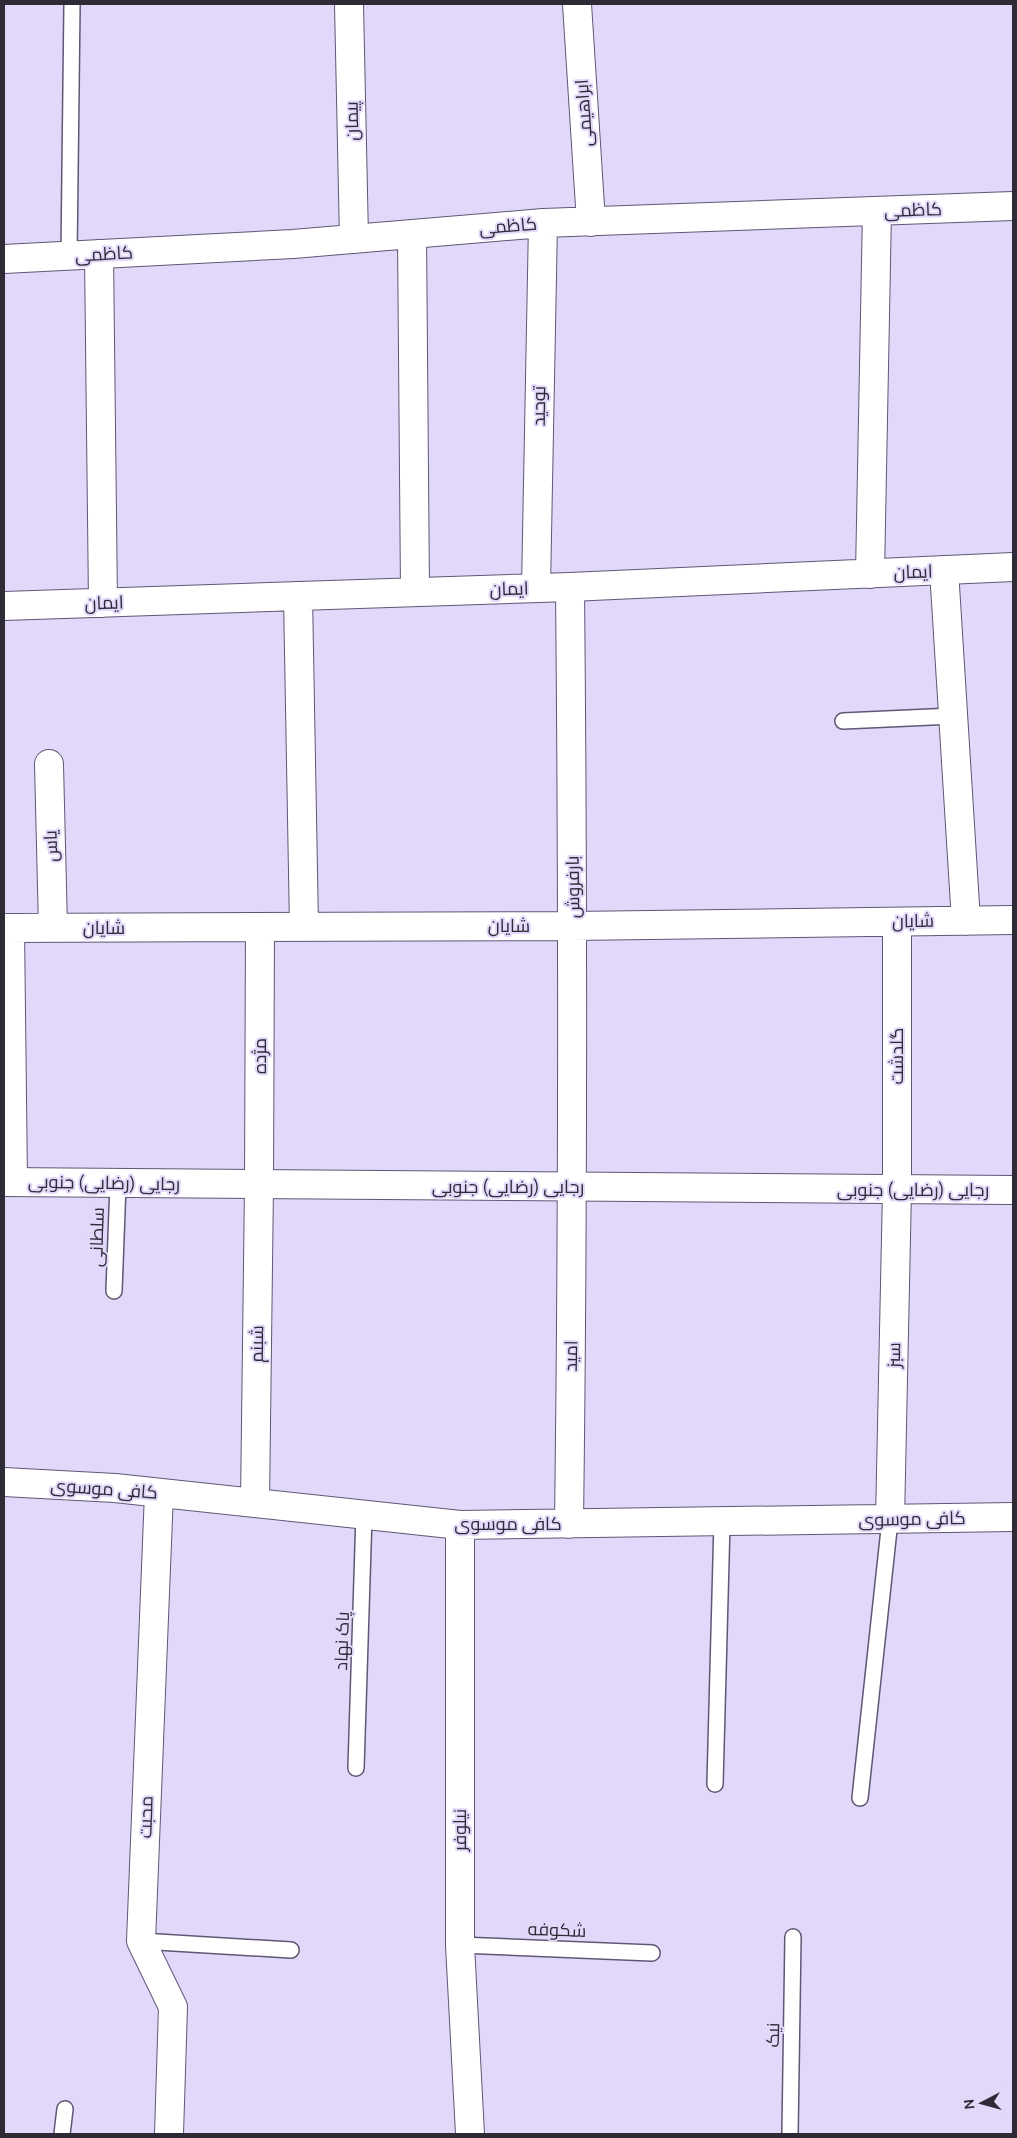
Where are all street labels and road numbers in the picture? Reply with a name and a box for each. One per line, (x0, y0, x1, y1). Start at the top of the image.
street label: ابراهیمی (571, 79, 597, 147)
street label: پیمان (341, 101, 364, 141)
street label: کاظمی (884, 198, 942, 222)
street label: کاظمی (478, 213, 538, 239)
street label: کاظمی (74, 241, 134, 267)
street label: توحید (528, 386, 550, 426)
street label: ایمان (893, 560, 933, 584)
street label: ایمان (489, 577, 529, 601)
street label: ایمان (84, 591, 124, 615)
street label: یاس (39, 829, 63, 862)
street label: بارفروش (561, 855, 585, 919)
street label: شایان (892, 910, 934, 932)
street label: شایان (488, 915, 530, 937)
street label: شایان (83, 917, 125, 939)
street label: گلدشت (886, 1028, 906, 1084)
street label: مژده (249, 1038, 271, 1074)
street label: رجایی (رضایی) جنوبی (28, 1171, 180, 1195)
street label: رجایی (رضایی) جنوبی (432, 1176, 584, 1198)
street label: رجایی (رضایی) جنوبی (837, 1179, 989, 1201)
street label: سلطانی (85, 1207, 109, 1267)
street label: شبنم (246, 1325, 269, 1363)
street label: امید (560, 1340, 580, 1372)
street label: سبز (883, 1342, 905, 1369)
street label: کافی موسوی (50, 1474, 158, 1504)
street label: کافی موسوی (858, 1507, 966, 1531)
street label: کافی موسوی (454, 1513, 562, 1535)
street label: پاک نهاد (330, 1611, 355, 1671)
street label: محبت (134, 1795, 156, 1839)
street label: نیلوفر (449, 1809, 471, 1852)
street label: شکوفه (527, 1918, 587, 1942)
street label: نیک (762, 2022, 782, 2048)

